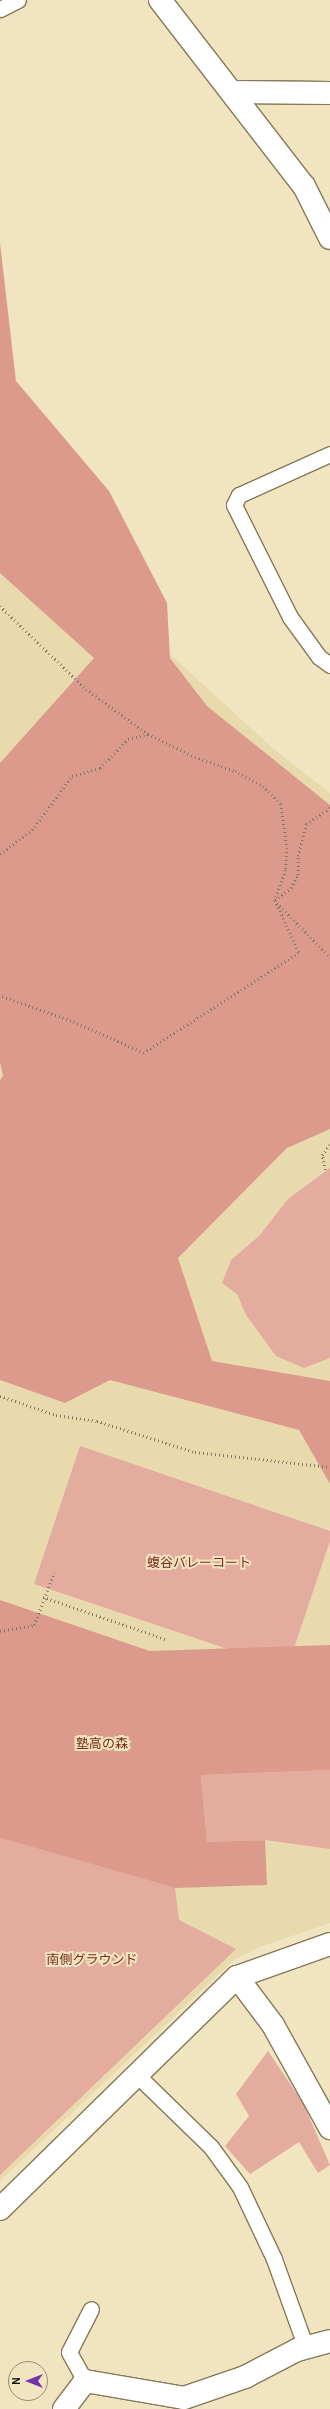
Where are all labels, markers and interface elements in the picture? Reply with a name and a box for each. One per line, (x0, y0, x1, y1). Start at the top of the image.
park label: 蝮谷バレーコート (147, 1555, 251, 1571)
park label: 塾高の森 (76, 1736, 128, 1752)
park label: 南側グラウンド (47, 1952, 137, 1968)
north arrow (8, 2361, 48, 2401)
text: N (10, 2377, 23, 2385)

